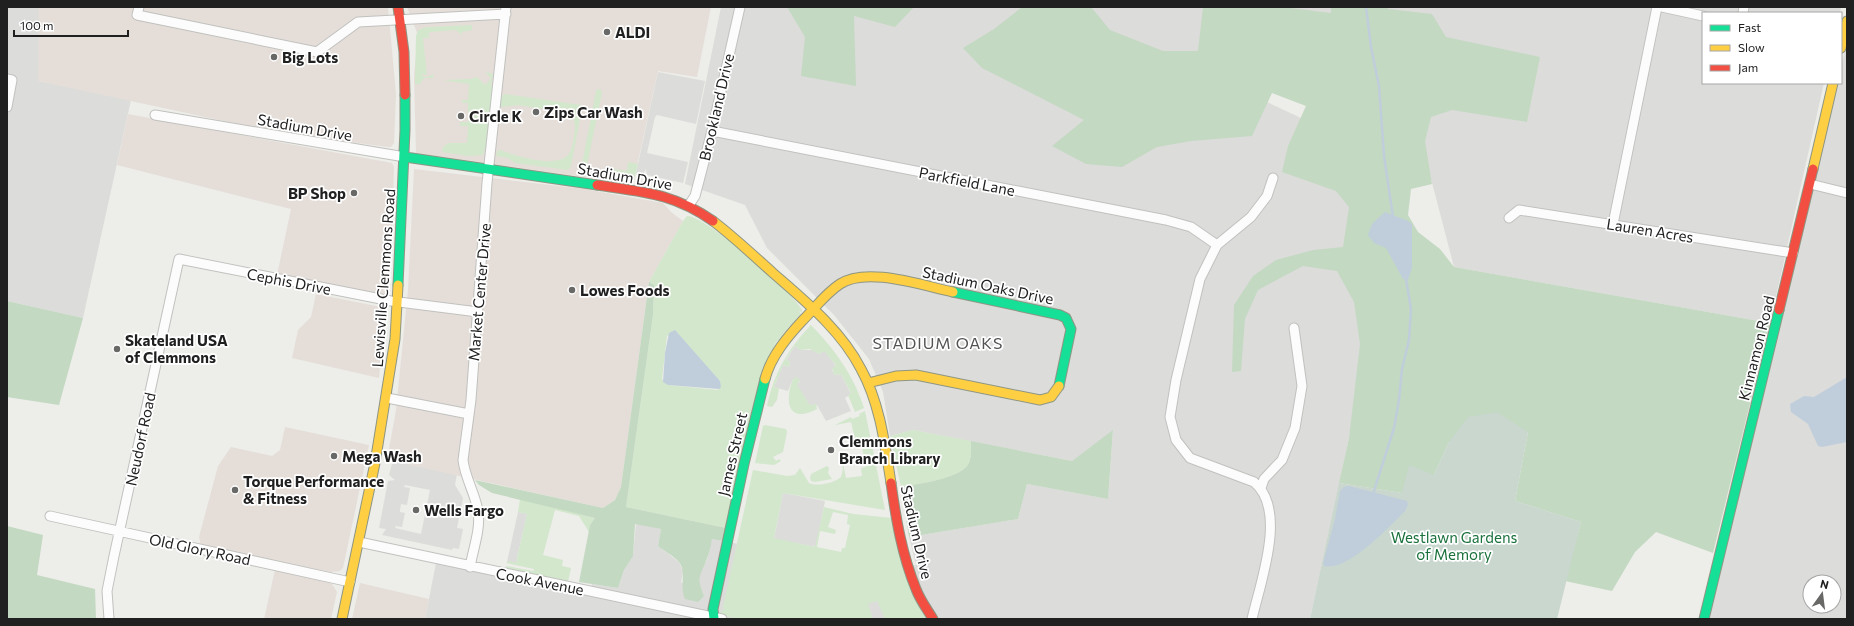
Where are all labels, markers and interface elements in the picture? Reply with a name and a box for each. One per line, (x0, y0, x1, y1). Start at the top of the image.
scale bar (14, 12, 128, 38)
legend (1702, 12, 1842, 84)
text: 100 m (20, 18, 54, 32)
text: Fast (1738, 20, 1761, 34)
place label: ALDI (615, 23, 650, 41)
marker: ALDI (602, 27, 612, 37)
text: Slow (1738, 40, 1765, 54)
place label: Big Lots (282, 48, 338, 66)
marker: Big Lots (269, 52, 279, 62)
street label: Brookland Drive (695, 52, 737, 162)
text: Jam (1738, 60, 1758, 75)
place label: Zips Car Wash (544, 103, 643, 121)
place label: Circle K (469, 107, 523, 125)
marker: Zips Car Wash (531, 107, 541, 117)
street label: Stadium Drive (256, 110, 354, 144)
marker: Circle K (456, 111, 466, 121)
street label: Stadium Drive (576, 159, 674, 193)
street label: Parkfield Lane (917, 163, 1017, 199)
place label: BP Shop (288, 184, 346, 202)
marker: BP Shop (349, 188, 359, 198)
street label: Lewisville Clemmons Road (368, 188, 398, 368)
street label: Lauren Acres (1605, 214, 1695, 246)
street label: Market Center Drive (464, 222, 494, 362)
street label: Stadium Oaks Drive (921, 262, 1055, 308)
street label: Cephis Drive (245, 264, 333, 298)
place label: Lowes Foods (580, 281, 669, 299)
marker: Lowes Foods (567, 285, 577, 295)
street label: Kinnamon Road (1734, 294, 1778, 402)
place label: Skateland USA of Clemmons (125, 331, 228, 366)
district label: STADIUM OAKS (873, 333, 1003, 352)
marker: Skateland USA of Clemmons (112, 344, 122, 354)
street label: Neudorf Road (121, 391, 159, 487)
street label: James Street (714, 410, 750, 498)
place label: Clemmons Branch Library (839, 432, 941, 467)
marker: Clemmons Branch Library (826, 445, 836, 455)
place label: Mega Wash (342, 447, 422, 465)
marker: Mega Wash (329, 451, 339, 461)
place label: Torque Performance & Fitness (243, 472, 384, 507)
street label: Stadium Drive (897, 483, 937, 581)
marker: Torque Performance & Fitness (230, 485, 240, 495)
place label: Wells Fargo (424, 501, 504, 519)
marker: Wells Fargo (411, 505, 421, 515)
park label: Westlawn Gardens of Memory (1391, 528, 1517, 563)
street label: Old Glory Road (148, 529, 252, 569)
street label: Cook Avenue (494, 564, 586, 598)
north arrow (1802, 574, 1842, 614)
text: N (1819, 577, 1830, 591)

